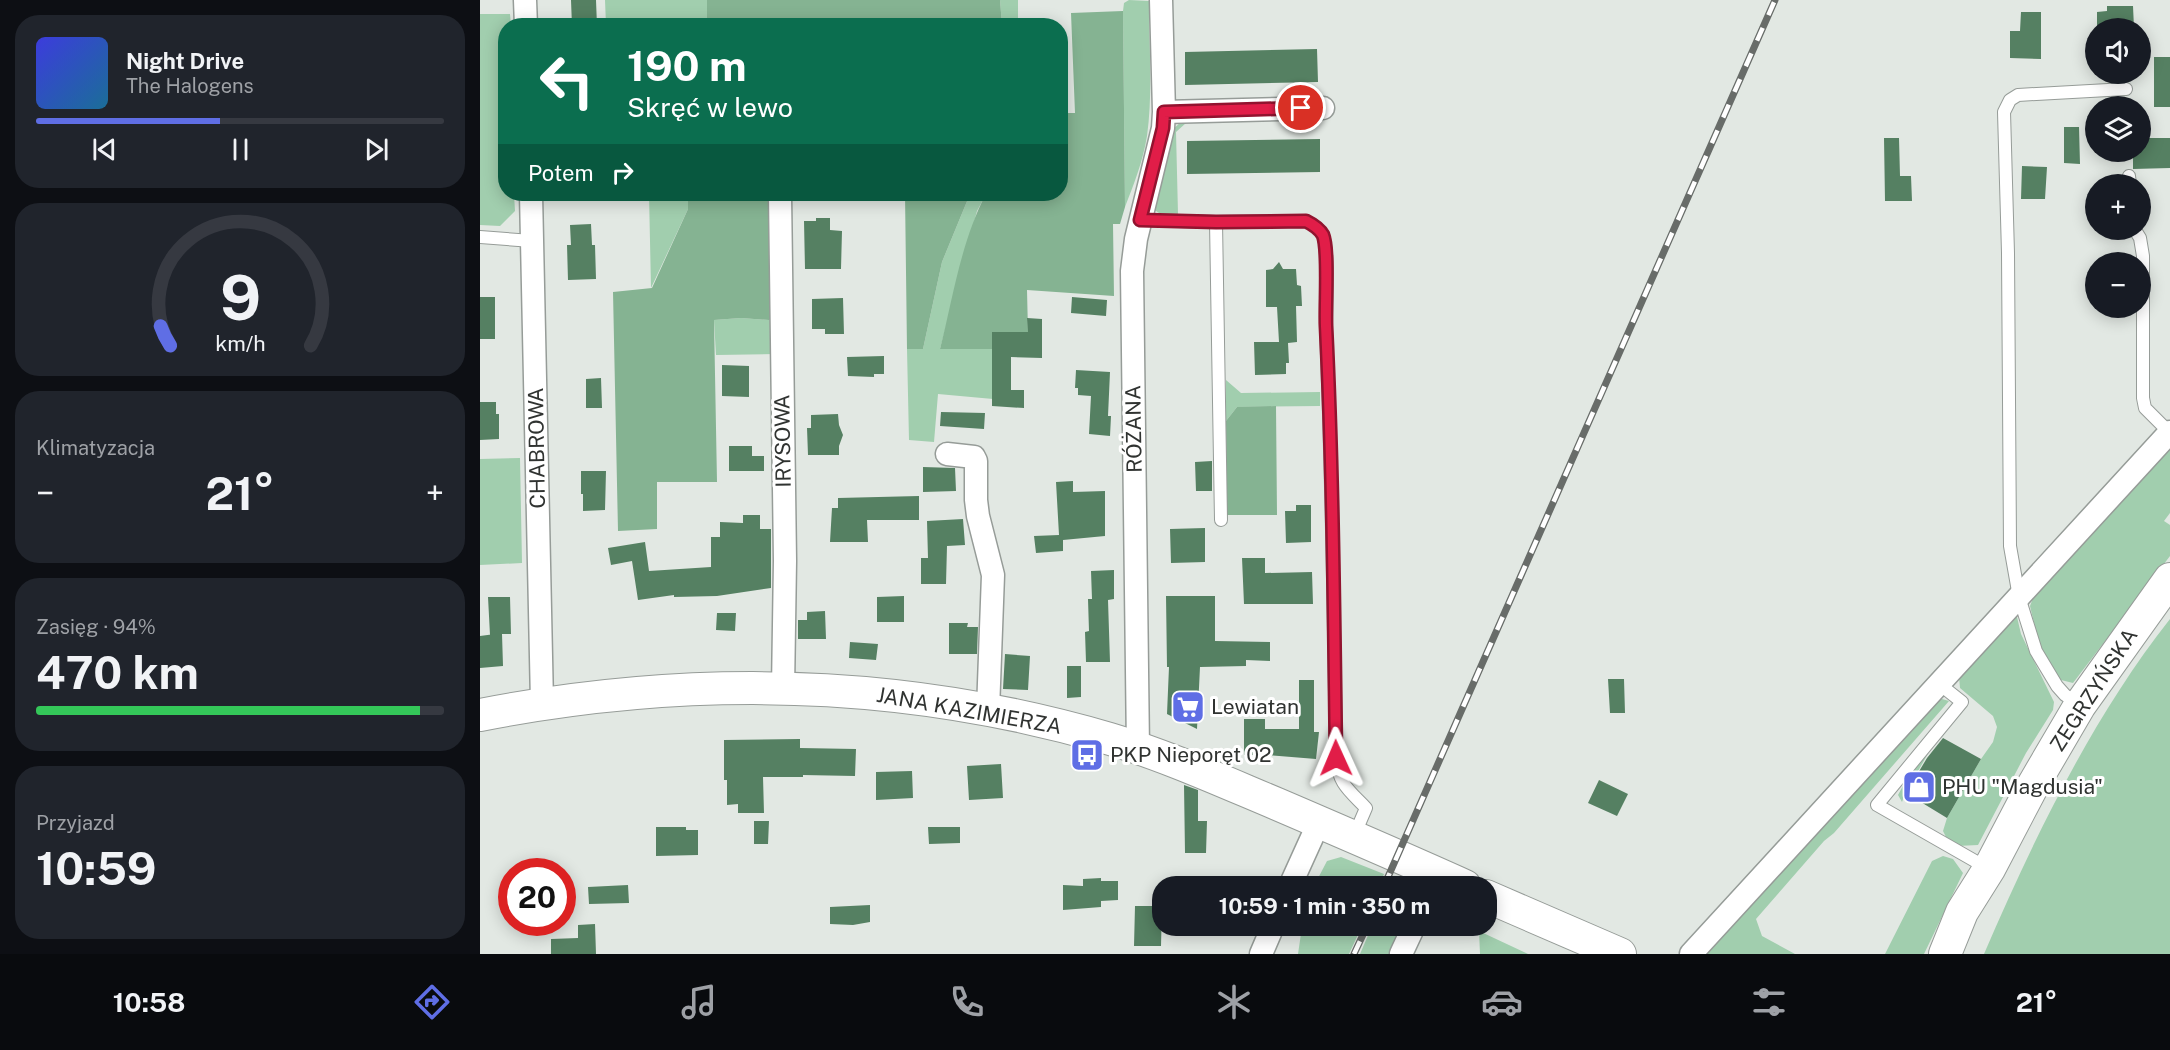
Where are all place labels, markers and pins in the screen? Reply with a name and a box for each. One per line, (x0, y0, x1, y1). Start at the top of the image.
pin (1275, 82, 1326, 133)
supermarket icon: Lewiatan (1170, 689, 1206, 725)
place label: Lewiatan (1211, 694, 1299, 719)
bus stop icon: PKP Nieporęt 02 (1069, 737, 1105, 773)
place label: PKP Nieporęt 02 (1110, 742, 1272, 767)
shop icon: PHU "Magdusia" (1901, 769, 1937, 805)
place label: PHU "Magdusia" (1942, 774, 2103, 799)

